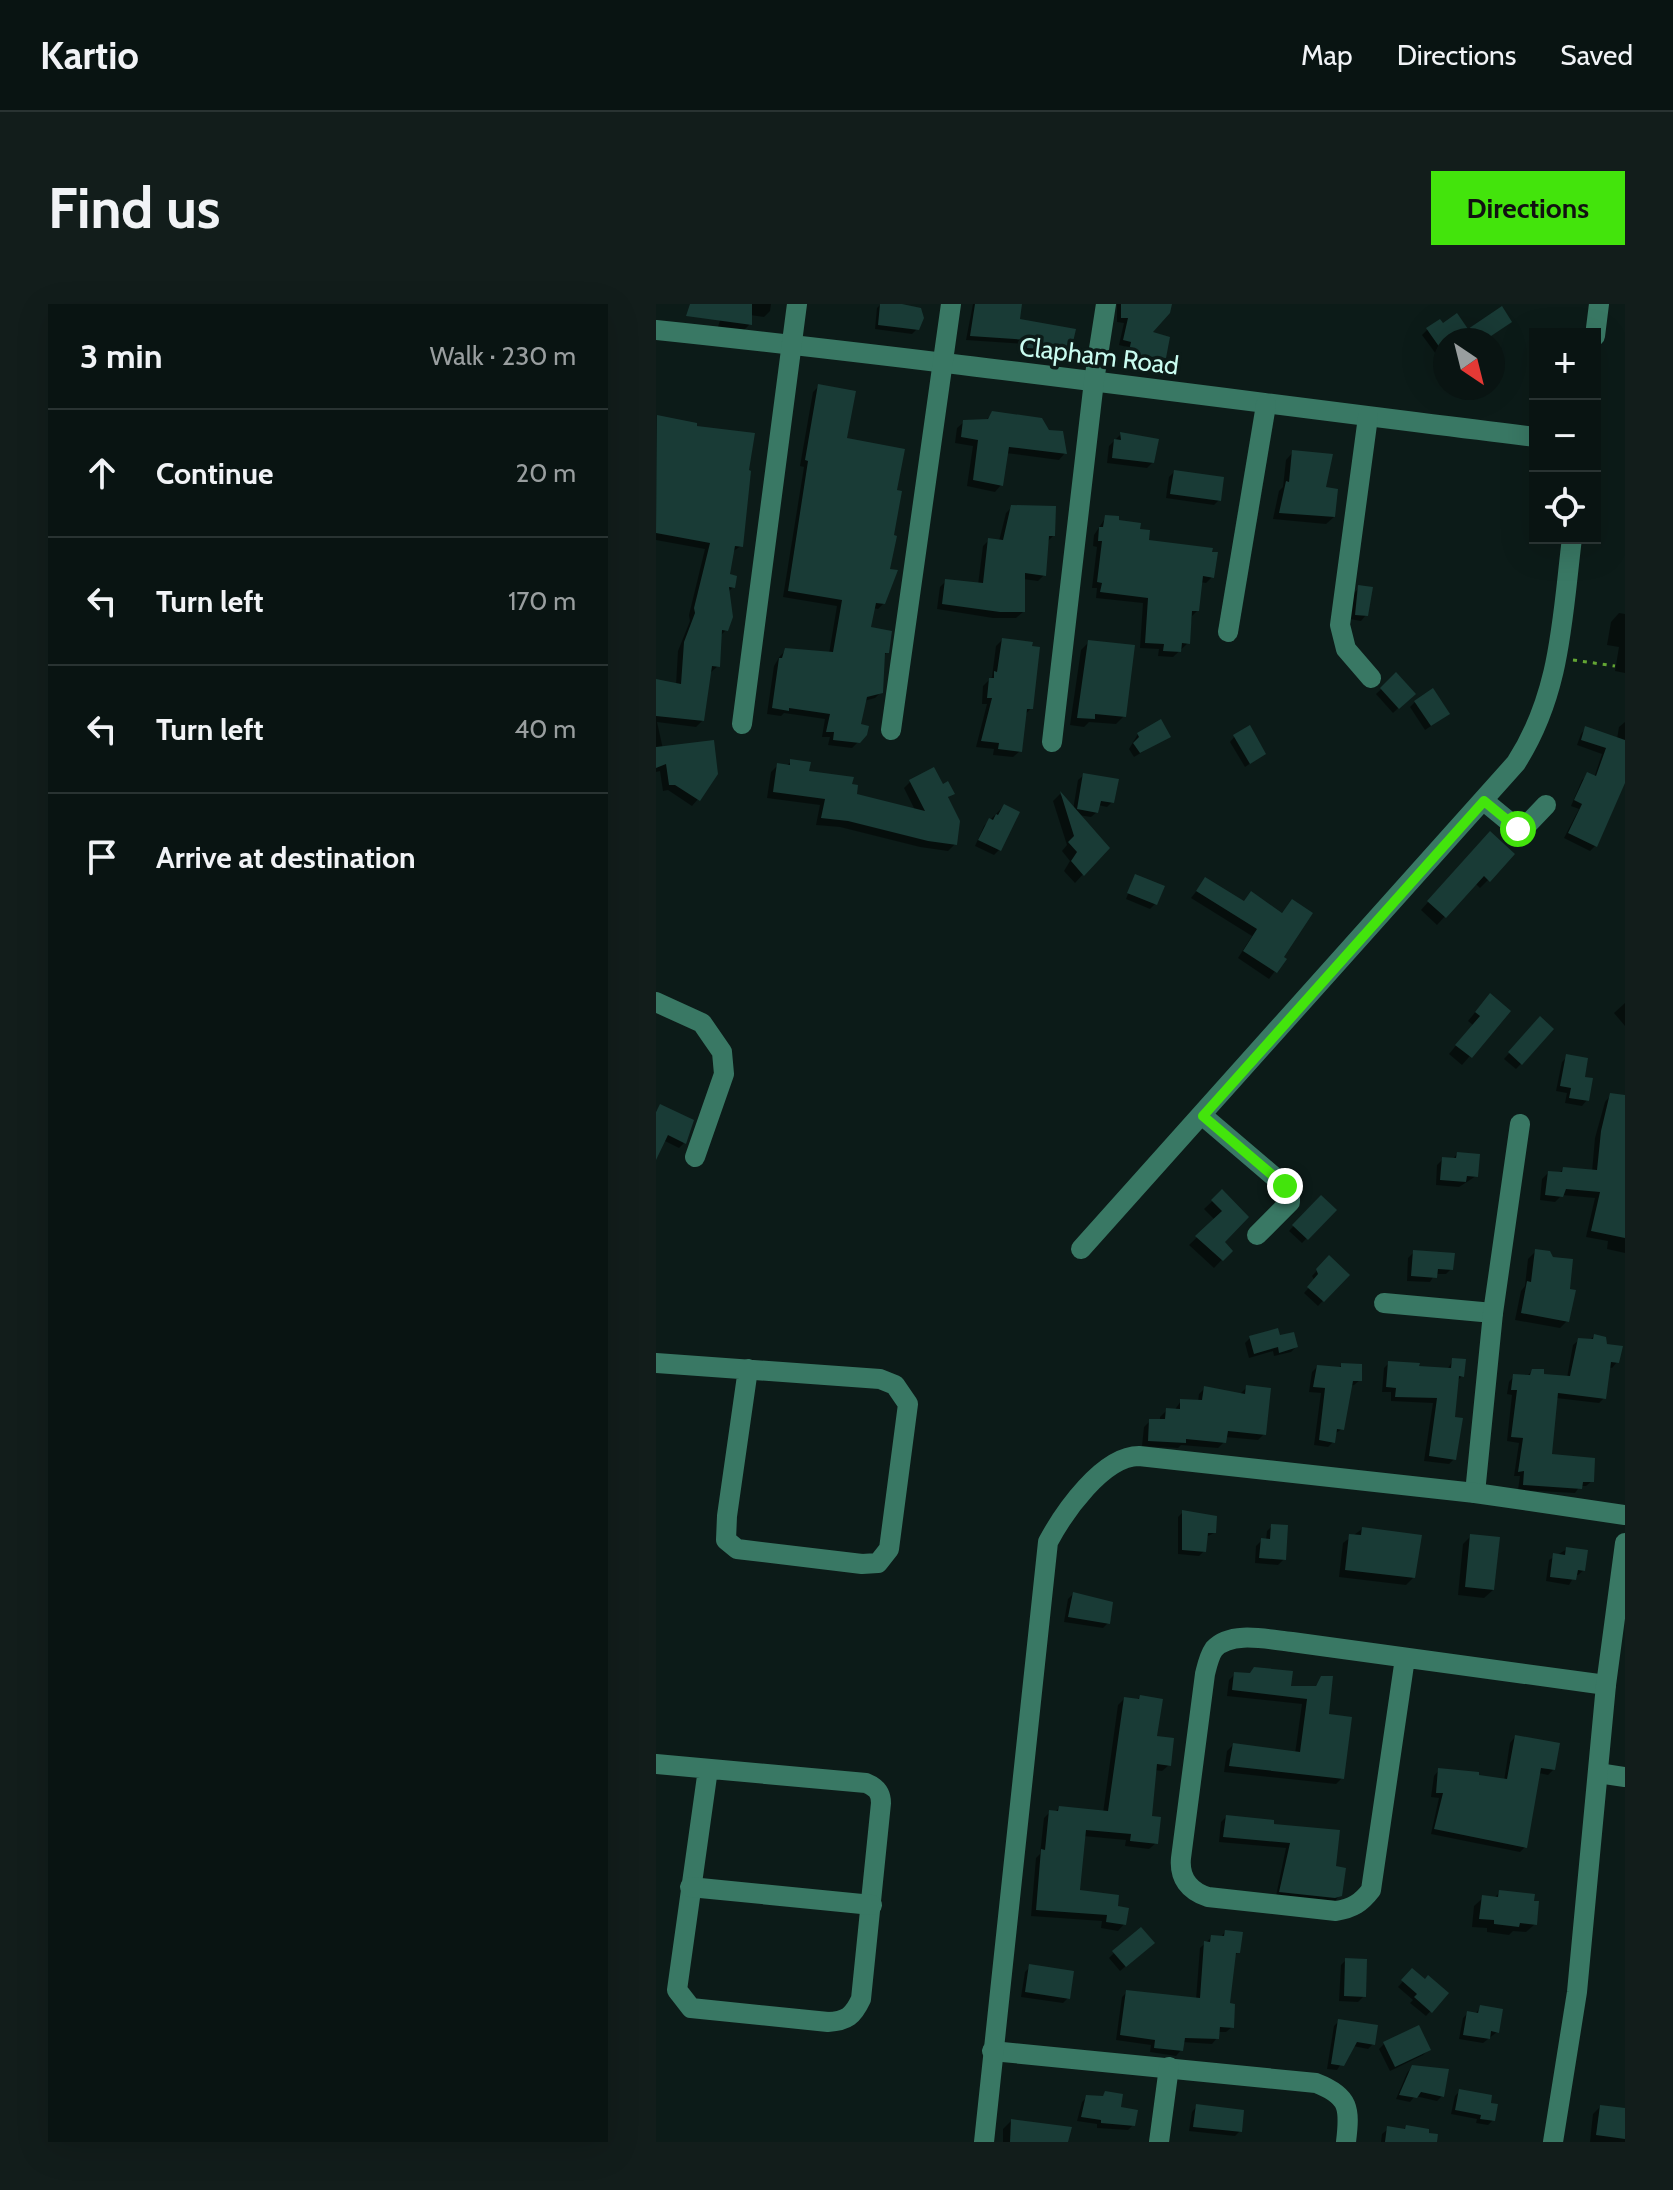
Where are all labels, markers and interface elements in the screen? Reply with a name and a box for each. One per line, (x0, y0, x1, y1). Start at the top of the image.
text: Kartio (40, 32, 139, 79)
text: Map (1301, 38, 1353, 72)
text: Directions (1397, 38, 1516, 72)
text: Saved (1560, 38, 1633, 72)
button: Directions (1431, 171, 1625, 245)
text: Find us (48, 174, 221, 242)
north arrow (1433, 328, 1505, 400)
map controls (1529, 328, 1601, 544)
button: + (1529, 328, 1601, 400)
street label: Clapham Road (1017, 330, 1181, 382)
text: 3 min (80, 335, 162, 377)
text: Walk · 230 m (430, 340, 576, 372)
button: − (1529, 400, 1601, 472)
icon: ahead (80, 451, 124, 495)
text: Continue (156, 455, 273, 492)
text: 20 m (516, 457, 576, 489)
button: locate (1529, 472, 1601, 544)
icon: left (80, 579, 124, 623)
text: Turn left (156, 583, 264, 620)
text: 170 m (508, 585, 576, 617)
icon: left (80, 707, 124, 751)
text: Turn left (156, 711, 264, 748)
text: 40 m (514, 713, 576, 745)
route start (1500, 811, 1536, 847)
icon: arrive (80, 835, 124, 879)
text: Arrive at destination (156, 839, 416, 876)
route end (1267, 1168, 1303, 1204)

